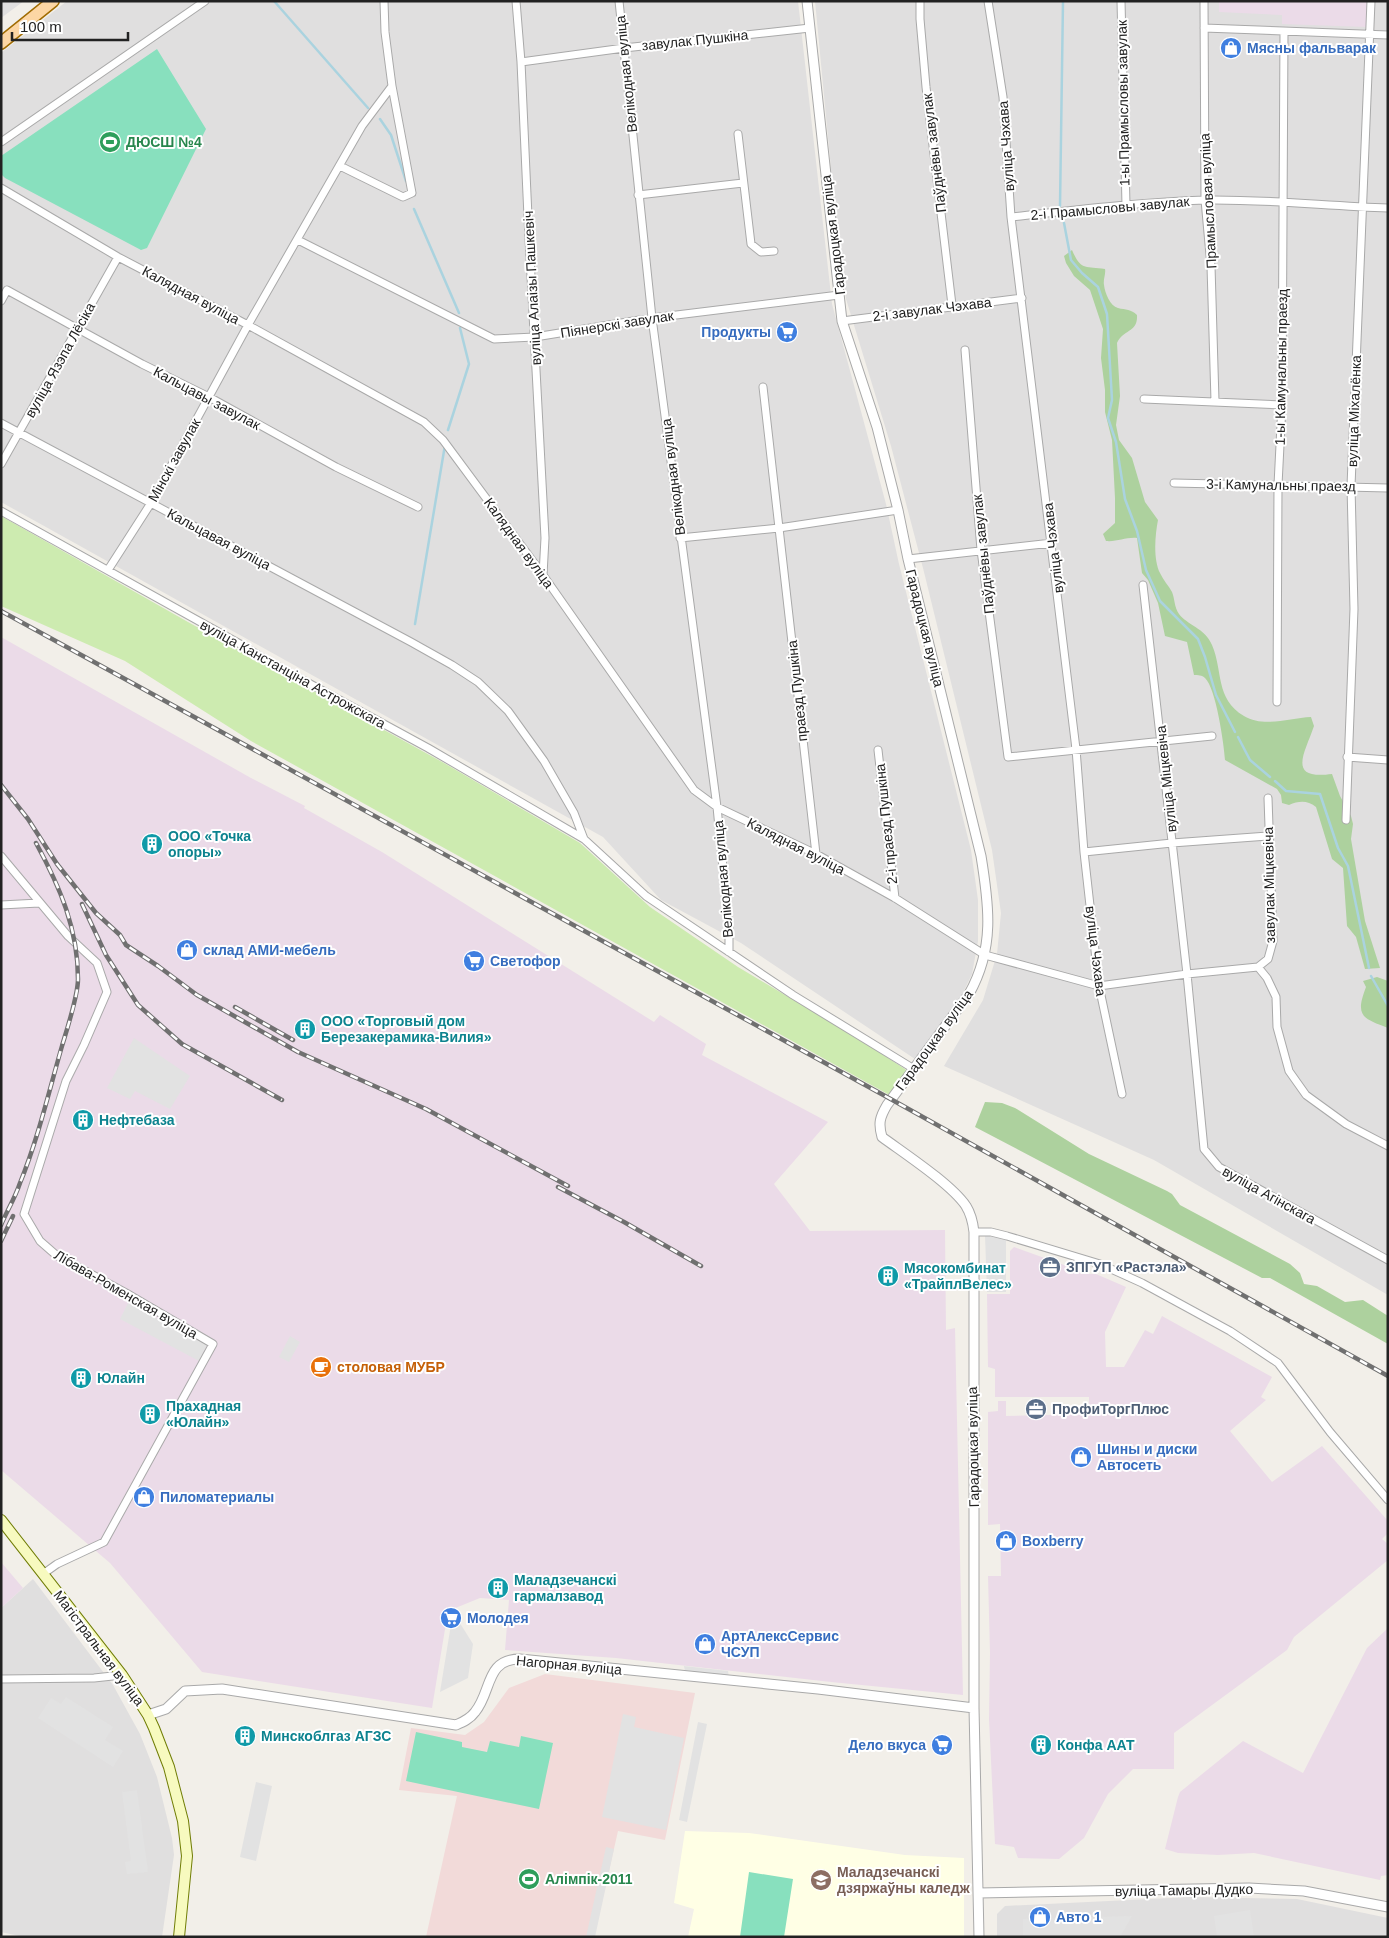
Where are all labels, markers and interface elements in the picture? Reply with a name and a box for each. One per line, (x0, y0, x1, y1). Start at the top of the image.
scale bar (12, 10, 129, 42)
street label: Велікодная вуліца (612, 14, 640, 133)
text: 100 m (20, 18, 62, 35)
street label: 1-ы Прамысловы завулак (1114, 19, 1132, 186)
street label: завулак Пушкіна (641, 26, 749, 54)
shop icon: Мясны фальварак (1219, 36, 1243, 60)
place label: Мясны фальварак (1247, 40, 1377, 56)
street label: Паўднёвы завулак (919, 92, 949, 214)
street label: вуліца Чэхава (995, 100, 1017, 192)
sports icon: ДЮСШ №4 (98, 130, 122, 154)
street label: Прамысловая вуліца (1196, 133, 1220, 269)
place label: ДЮСШ №4 (126, 134, 202, 150)
street label: Гарадоцкая вуліца (818, 174, 848, 296)
street label: 2-і Прамысловы завулак (1030, 193, 1191, 223)
street label: вуліца Алаізы Пашкевіч (520, 210, 544, 366)
street label: Калядная вуліца (140, 263, 243, 327)
street label: 1-ы Камунальны праезд (1272, 289, 1290, 445)
street label: 2-і завулак Чэхава (872, 294, 992, 324)
street label: вуліца Язэпа Лёсіка (22, 300, 98, 420)
street label: Піянерскі завулак (559, 307, 676, 341)
supermarket icon: Продукты (775, 320, 799, 344)
place label: Продукты (701, 324, 771, 340)
street label: вуліца Міхалёнка (1344, 354, 1364, 467)
street label: Кальцавы завулак (151, 363, 264, 433)
street label: Мінскі завулак (145, 415, 204, 504)
street label: Велікодная вуліца (658, 417, 688, 536)
street label: 3-і Камунальны праезд (1206, 476, 1356, 494)
street label: Паўднёвы завулак (969, 493, 997, 615)
street label: Калядная вуліца (481, 495, 557, 591)
street label: вуліца Чэхава (1040, 502, 1066, 594)
street label: Кальцавая вуліца (165, 505, 274, 573)
street label: Гарадоцкая вуліца (903, 567, 947, 689)
street label: вуліца Канстанціна Астрожскага (198, 616, 389, 732)
street label: праезд Пушкіна (784, 639, 810, 742)
street label: вуліца Міцкевіча (1152, 725, 1180, 833)
street label: 2-і праезд Пушкіна (872, 763, 900, 885)
street label: Калядная вуліца (744, 814, 848, 878)
street label: Велікодная вуліца (710, 819, 736, 938)
street label: завулак Міцкевіча (1260, 826, 1278, 943)
place label: ООО «Точка опоры» (168, 828, 251, 860)
building icon: ООО «Точка опоры» (140, 832, 164, 856)
street label: вуліца Чэхава (1083, 905, 1109, 997)
shop icon: склад АМИ-мебель (175, 938, 199, 962)
place label: склад АМИ-мебель (203, 942, 336, 958)
supermarket icon: Светофор (462, 949, 486, 973)
place label: Светофор (490, 953, 561, 969)
street label: Гарадоцкая вуліца (892, 986, 976, 1094)
place label: ООО «Торговый дом Березакерамика-Вилия» (321, 1013, 492, 1045)
building icon: ООО «Торговый дом Березакерамика-Вилия» (293, 1017, 317, 1041)
building icon: Нефтебаза (71, 1108, 95, 1132)
place label: Нефтебаза (99, 1112, 175, 1128)
street label: вуліца Агінскага (1220, 1163, 1318, 1227)
street label: Лібава-Роменская вуліца (52, 1246, 201, 1342)
office icon: ЗПГУП «Растэла» (1038, 1255, 1062, 1279)
place label: ЗПГУП «Растэла» (1066, 1259, 1187, 1275)
place label: Мясокомбинат «ТрайплВелес» (904, 1260, 1012, 1292)
building icon: Мясокомбинат «ТрайплВелес» (876, 1264, 900, 1288)
cafe icon: столовая МУБР (309, 1355, 333, 1379)
place label: столовая МУБР (337, 1359, 445, 1375)
building icon: Юлайн (69, 1366, 93, 1390)
place label: Юлайн (97, 1370, 145, 1386)
street label: Гарадоцкая вуліца (964, 1386, 982, 1507)
office icon: ПрофиТоргПлюс (1024, 1397, 1048, 1421)
place label: Прахадная «Юлайн» (166, 1398, 241, 1430)
place label: ПрофиТоргПлюс (1052, 1401, 1169, 1417)
building icon: Прахадная «Юлайн» (138, 1402, 162, 1426)
place label: Шины и диски Автосеть (1097, 1441, 1197, 1473)
shop icon: Шины и диски Автосеть (1069, 1445, 1093, 1469)
shop icon: Пиломатериалы (132, 1485, 156, 1509)
place label: Пиломатериалы (160, 1489, 274, 1505)
shop icon: Boxberry (994, 1529, 1018, 1553)
place label: Boxberry (1022, 1533, 1084, 1549)
place label: Маладзечанскі гармалзавод (514, 1572, 617, 1604)
building icon: Маладзечанскі гармалзавод (486, 1576, 510, 1600)
street label: Магістральная вуліца (50, 1587, 148, 1709)
supermarket icon: Молодея (439, 1606, 463, 1630)
place label: Молодея (467, 1610, 529, 1626)
place label: АртАлексСервис ЧСУП (721, 1628, 839, 1660)
shop icon: АртАлексСервис ЧСУП (693, 1632, 717, 1656)
street label: Нагорная вуліца (515, 1652, 623, 1678)
building icon: Минскоблгаз АГЗС (233, 1724, 257, 1748)
place label: Минскоблгаз АГЗС (261, 1728, 391, 1744)
supermarket icon: Дело вкуса (930, 1733, 954, 1757)
building icon: Конфа ААТ (1029, 1733, 1053, 1757)
place label: Дело вкуса (848, 1737, 926, 1753)
place label: Конфа ААТ (1057, 1737, 1135, 1753)
place label: Маладзечанскі дзяржаўны каледж (837, 1864, 971, 1896)
sports icon: Алімпік-2011 (517, 1867, 541, 1891)
school or university icon: Маладзечанскі дзяржаўны каледж (809, 1868, 833, 1892)
place label: Алімпік-2011 (545, 1871, 633, 1887)
street label: вуліца Тамары Дудко (1115, 1881, 1253, 1899)
shop icon: Авто 1 (1028, 1905, 1052, 1929)
place label: Авто 1 (1056, 1909, 1102, 1925)

